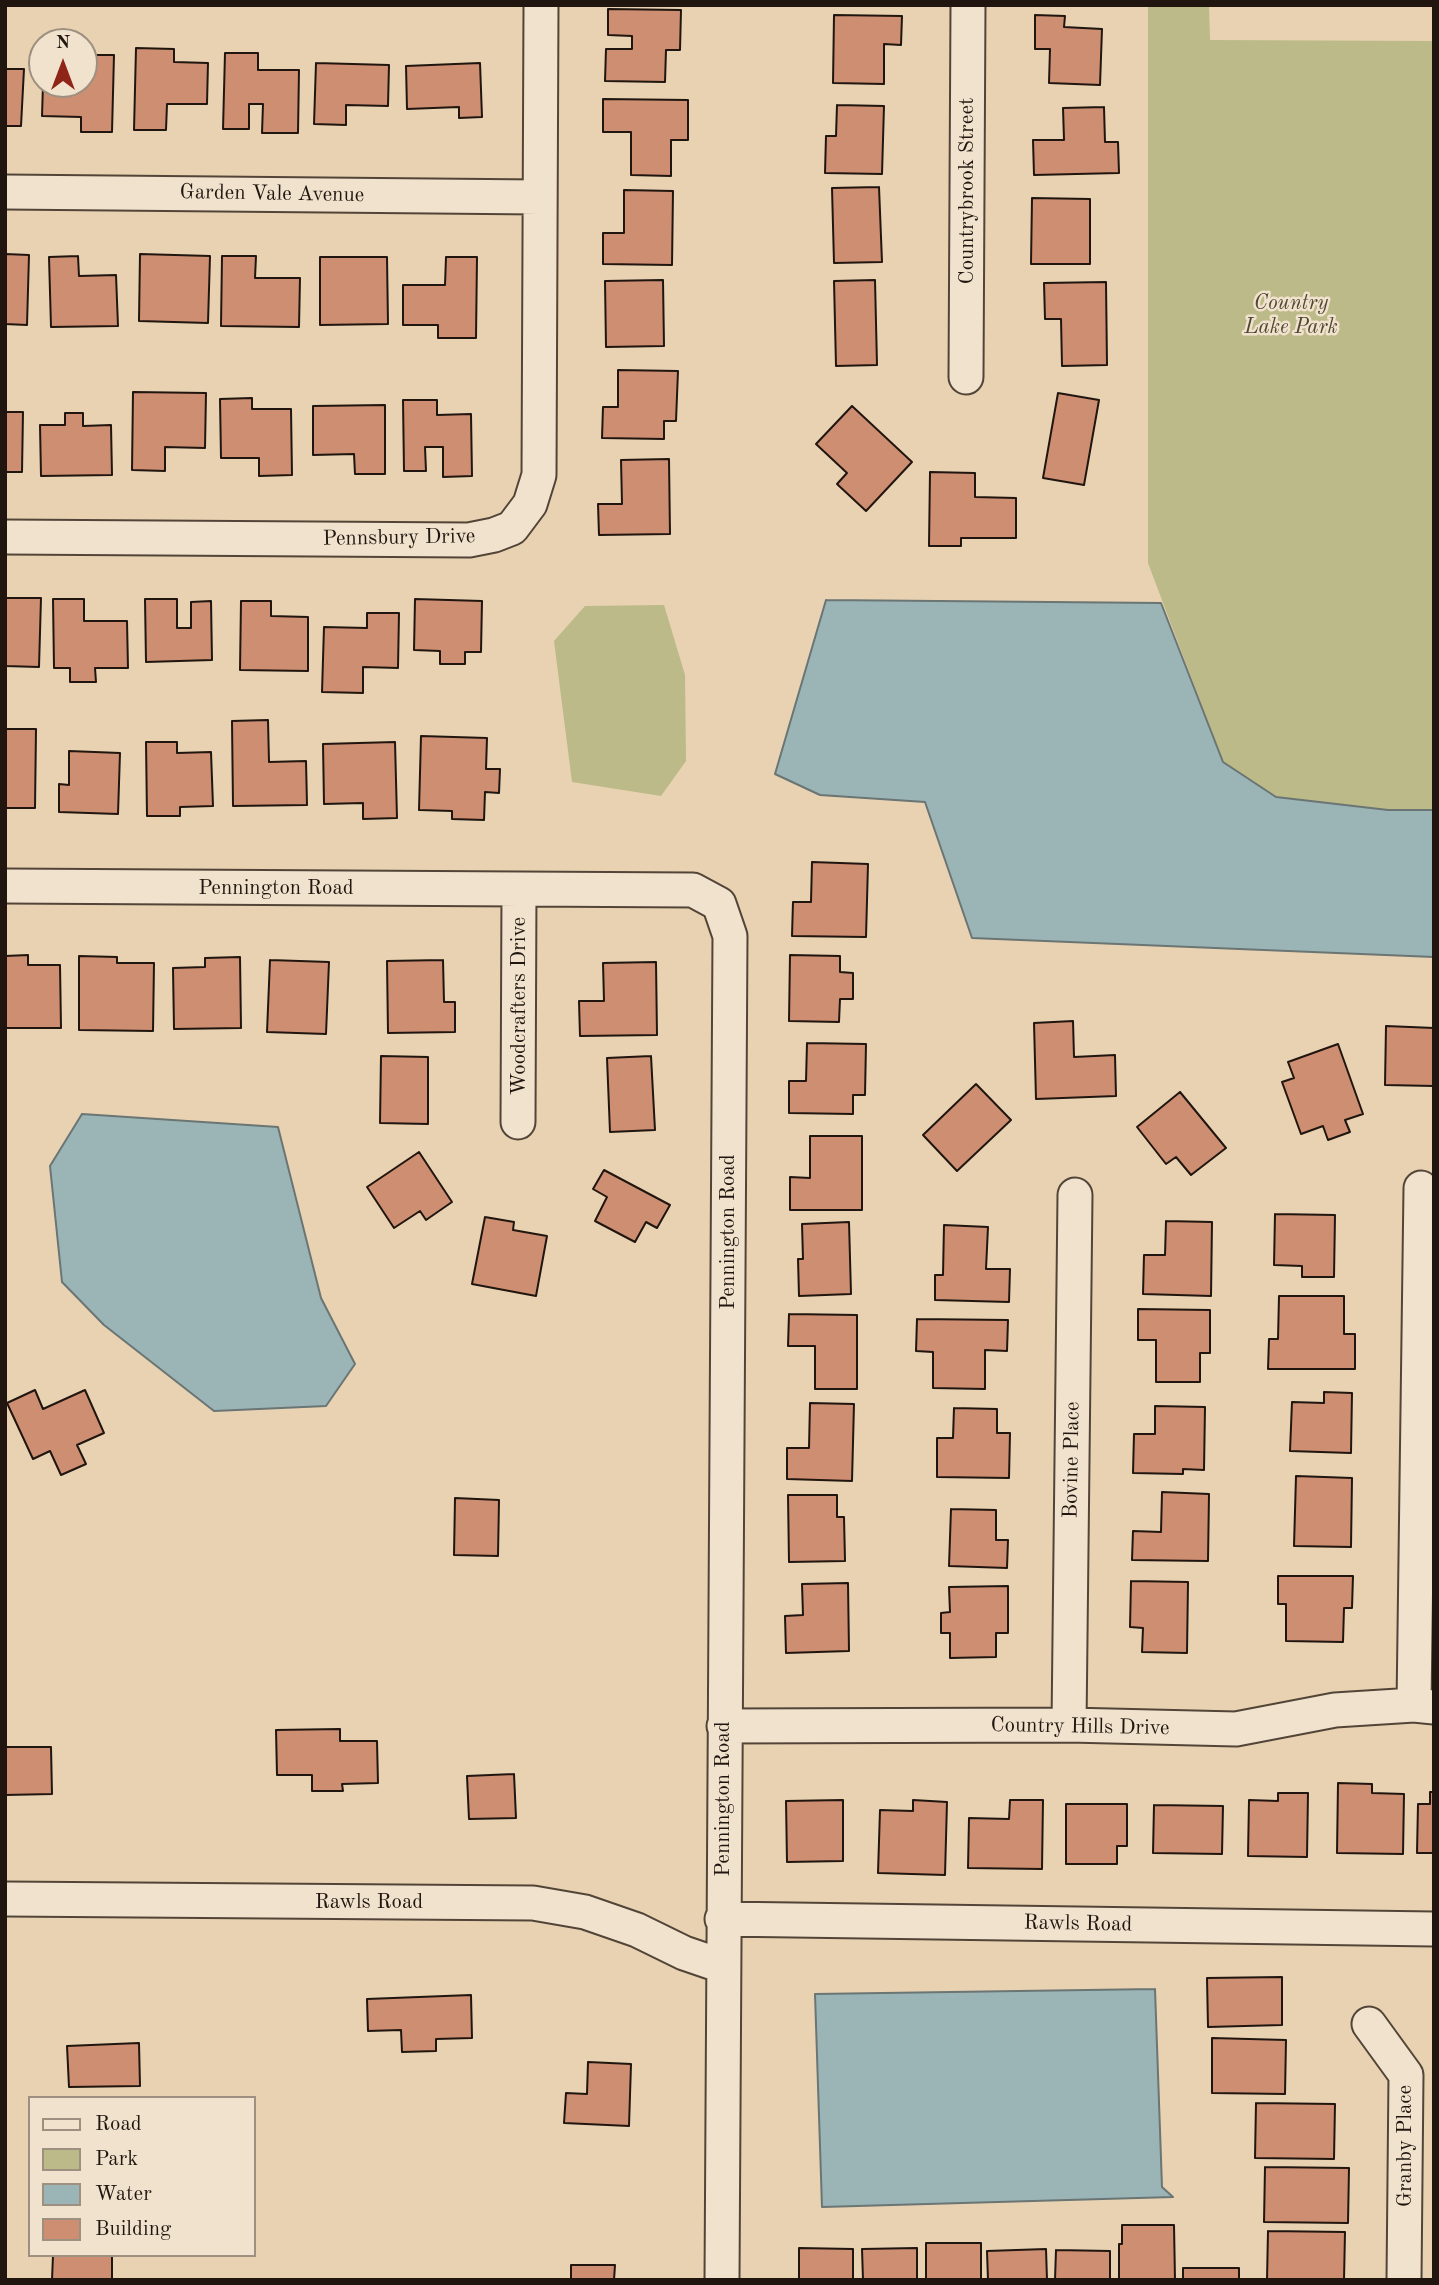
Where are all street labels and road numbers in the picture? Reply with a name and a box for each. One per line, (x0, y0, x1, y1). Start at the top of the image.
street label: Countrybrook Street (954, 98, 980, 284)
street label: Garden Vale Avenue (179, 180, 365, 208)
street label: Pennsbury Drive (322, 524, 476, 552)
street label: Pennington Road (198, 875, 354, 901)
street label: Woodcrafters Drive (506, 917, 532, 1095)
street label: Pennington Road (715, 1154, 741, 1310)
street label: Bovine Place (1058, 1401, 1086, 1519)
street label: Country Hills Drive (990, 1713, 1170, 1741)
street label: Pennington Road (710, 1721, 736, 1877)
street label: Rawls Road (315, 1889, 423, 1915)
street label: Rawls Road (1023, 1910, 1133, 1938)
street label: Granby Place (1392, 2085, 1418, 2207)

